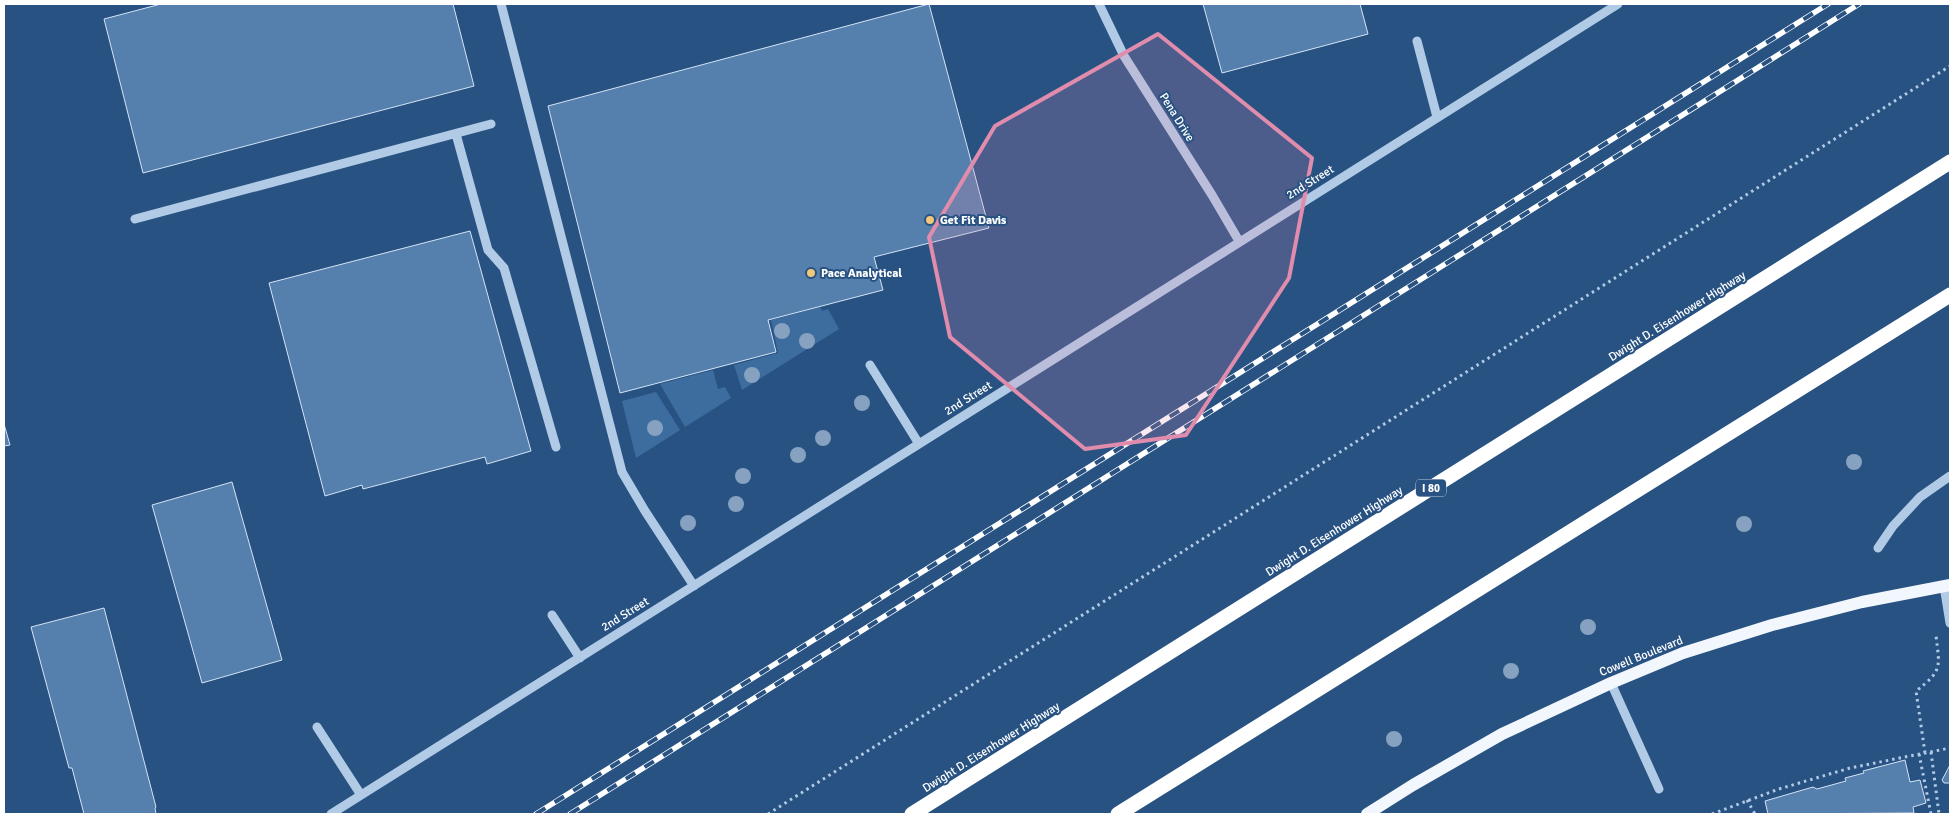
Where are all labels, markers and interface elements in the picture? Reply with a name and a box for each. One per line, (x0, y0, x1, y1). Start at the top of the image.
street label: Pena Drive (1156, 90, 1197, 144)
street label: 2nd Street (1284, 162, 1337, 203)
place label: Get Fit Davis (940, 213, 1007, 228)
marker: Get Fit Davis (924, 214, 936, 226)
place label: Pace Analytical (821, 266, 902, 281)
marker: Pace Analytical (805, 267, 817, 279)
street label: Dwight D. Eisenhower Highway (1606, 268, 1749, 365)
street label: 2nd Street (942, 378, 995, 419)
road number: I 80 (1416, 479, 1446, 496)
street label: Dwight D. Eisenhower Highway (1263, 483, 1406, 580)
street label: 2nd Street (599, 594, 652, 635)
street label: Cowell Boulevard (1597, 633, 1685, 680)
street label: Dwight D. Eisenhower Highway (920, 699, 1063, 796)

